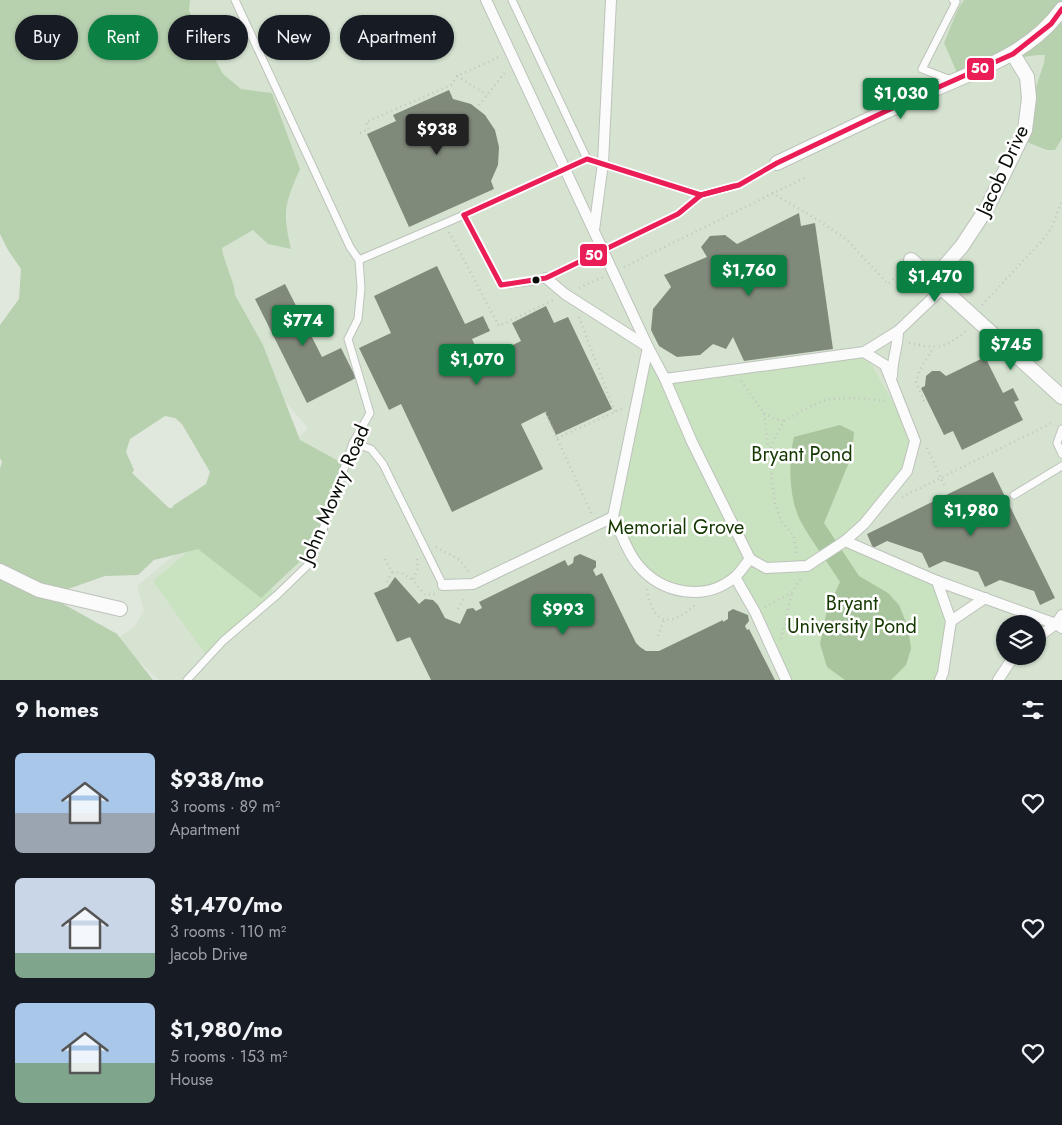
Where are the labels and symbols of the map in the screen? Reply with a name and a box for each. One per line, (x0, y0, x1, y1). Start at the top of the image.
line badge: 50 (966, 57, 995, 81)
text: 50 (971, 58, 989, 78)
pin: $1,030 (860, 78, 942, 120)
pin: $938 (407, 114, 467, 156)
street label: Jacob Drive (968, 120, 1036, 223)
line badge: 50 (579, 243, 608, 267)
text: 50 (585, 245, 603, 265)
pin: $1,760 (708, 254, 790, 297)
pin: $1,470 (894, 260, 976, 303)
unlabelled marker (531, 275, 541, 285)
pin: $774 (273, 304, 333, 347)
pin: $745 (981, 328, 1041, 371)
pin: $1,070 (436, 344, 518, 386)
street label: John Mowry Road (291, 420, 377, 571)
park label: Bryant Pond (751, 440, 853, 469)
pin: $1,980 (930, 494, 1012, 537)
park label: Memorial Grove (608, 513, 744, 542)
park label: Bryant University Pond (787, 589, 917, 641)
pin: $993 (533, 594, 593, 636)

